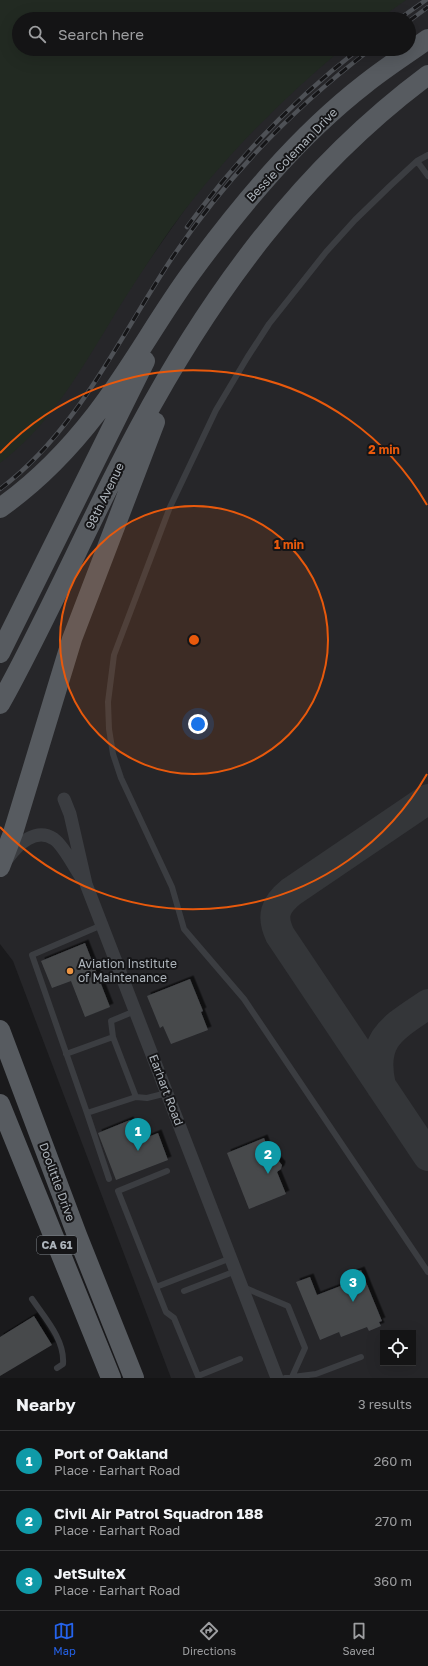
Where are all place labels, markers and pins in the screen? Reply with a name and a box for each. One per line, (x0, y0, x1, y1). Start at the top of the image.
centre of rings (187, 633, 201, 647)
place label: Aviation Institute of Maintenance (78, 956, 177, 985)
marker: Aviation Institute of Maintenance (65, 966, 75, 976)
pin: 1 (125, 1118, 151, 1151)
pin: 2 (255, 1141, 281, 1174)
pin: 3 (340, 1269, 366, 1302)

